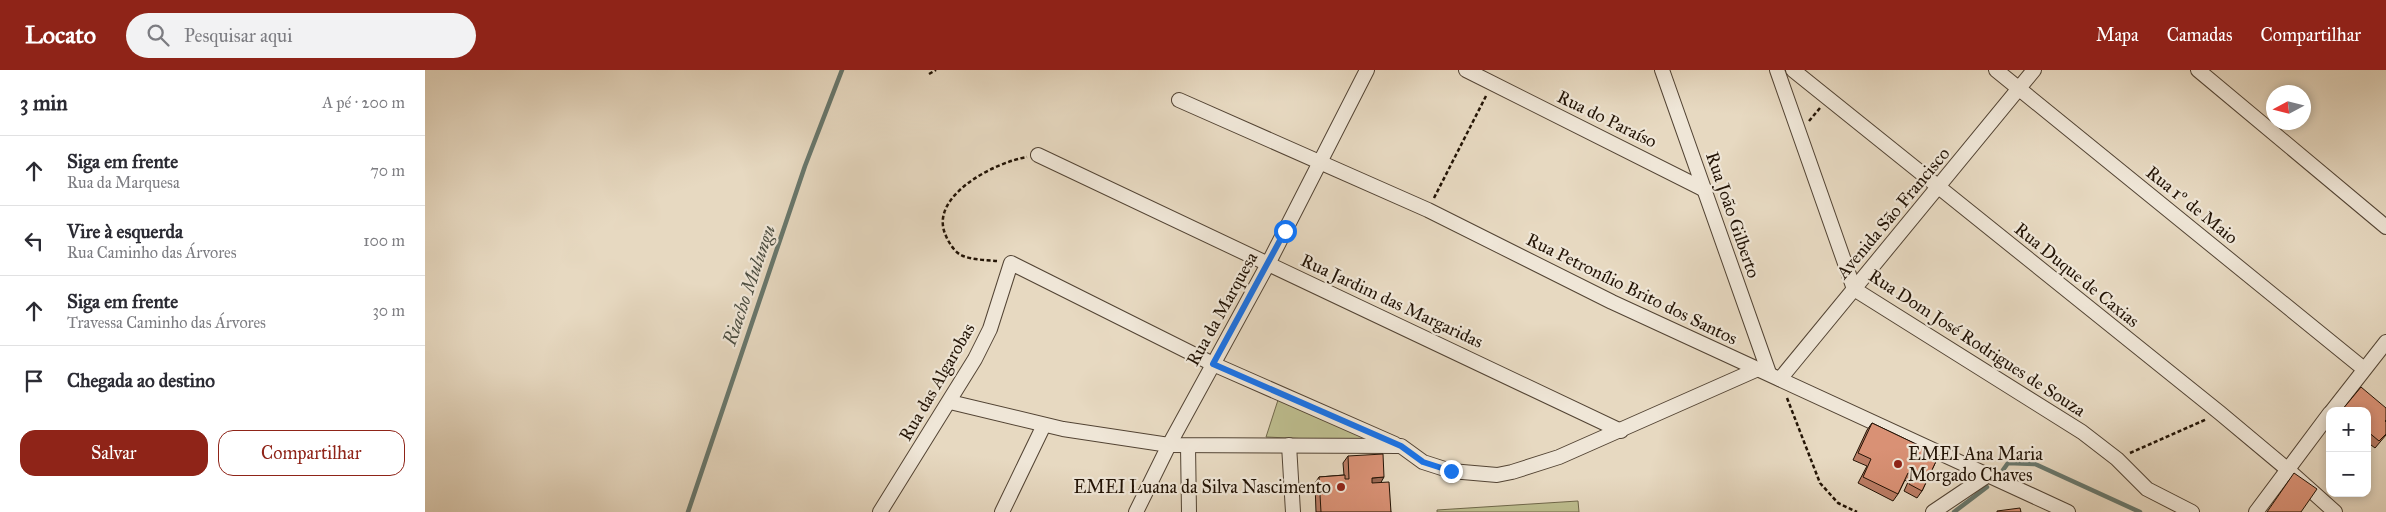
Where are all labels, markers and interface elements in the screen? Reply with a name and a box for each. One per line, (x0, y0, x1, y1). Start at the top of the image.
search box (126, 13, 476, 58)
text: Locato (25, 20, 96, 50)
icon: search (144, 21, 172, 49)
text: Pesquisar aqui (184, 24, 292, 47)
text: Mapa (2096, 24, 2139, 46)
text: Camadas (2167, 24, 2233, 46)
text: Compartilhar (2261, 24, 2361, 46)
street label: Rua do Paraíso (1553, 85, 1661, 153)
north arrow (2266, 85, 2311, 130)
text: 3 min (20, 90, 68, 116)
text: A pé · 200 m (322, 93, 405, 112)
street label: Avenida São Francisco (1831, 143, 1954, 284)
street label: Rua João Gilberto (1700, 149, 1765, 281)
text: Siga em frente (67, 150, 178, 173)
icon: ahead (20, 157, 48, 185)
text: 70 m (370, 161, 405, 180)
street label: Rua 1º de Maio (2142, 161, 2242, 249)
text: Rua da Marquesa (67, 173, 180, 192)
street label: Rua Duque de Caxias (2009, 218, 2144, 333)
text: Vire à esquerda (67, 220, 183, 243)
route start (1274, 220, 1297, 243)
water label: Riacho Mulungu (717, 222, 780, 349)
icon: left (20, 227, 48, 255)
street label: Rua Petronílio Brito dos Santos (1523, 228, 1741, 350)
text: 100 m (363, 231, 405, 250)
text: Rua Caminho das Árvores (67, 243, 237, 262)
street label: Rua da Marquesa (1182, 248, 1263, 370)
street label: Rua Jardim das Margaridas (1297, 249, 1487, 354)
street label: Rua Dom José Rodrigues de Souza (1864, 265, 2090, 422)
text: Siga em frente (67, 290, 178, 313)
icon: ahead (20, 297, 48, 325)
text: 30 m (372, 301, 405, 320)
text: Travessa Caminho das Árvores (67, 313, 266, 332)
street label: Rua das Algarobas (894, 319, 980, 445)
icon: arrive (20, 367, 48, 395)
text: Chegada ao destino (67, 369, 215, 392)
map controls (2326, 407, 2371, 497)
button: + (2326, 407, 2371, 452)
button: Salvar (20, 430, 208, 476)
button: Compartilhar (218, 430, 405, 476)
place label: EMEI Ana Maria Morgado Chaves (1908, 443, 2043, 487)
button: − (2326, 452, 2371, 497)
marker: EMEI Ana Maria Morgado Chaves (1892, 458, 1904, 470)
route end (1440, 460, 1463, 483)
place label: EMEI Luana da Silva Nascimento (1073, 476, 1331, 498)
marker: EMEI Luana da Silva Nascimento (1335, 481, 1347, 493)

